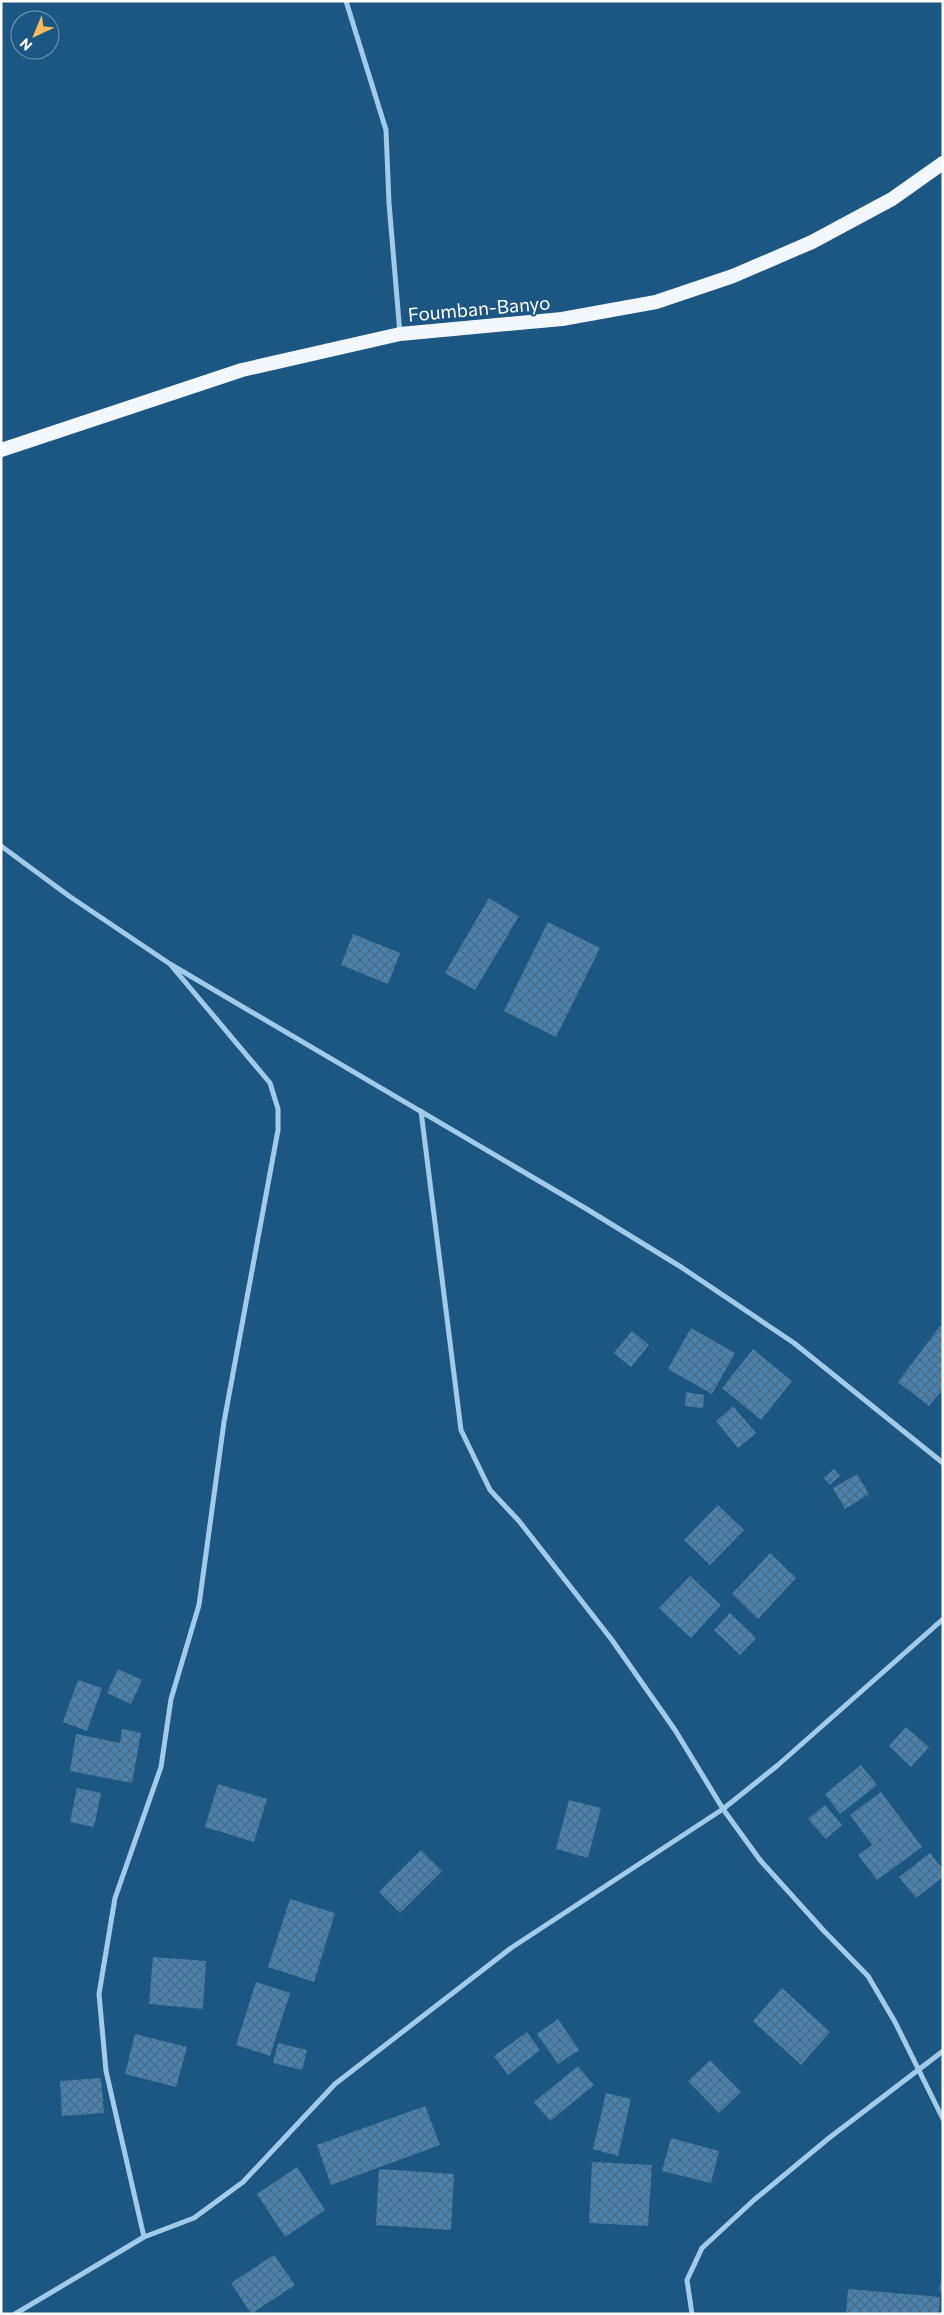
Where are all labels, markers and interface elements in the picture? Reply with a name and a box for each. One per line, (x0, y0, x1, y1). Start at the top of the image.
north arrow (10, 10, 60, 60)
text: N (16, 35, 35, 54)
street label: Foumban-Banyo (407, 290, 551, 326)

